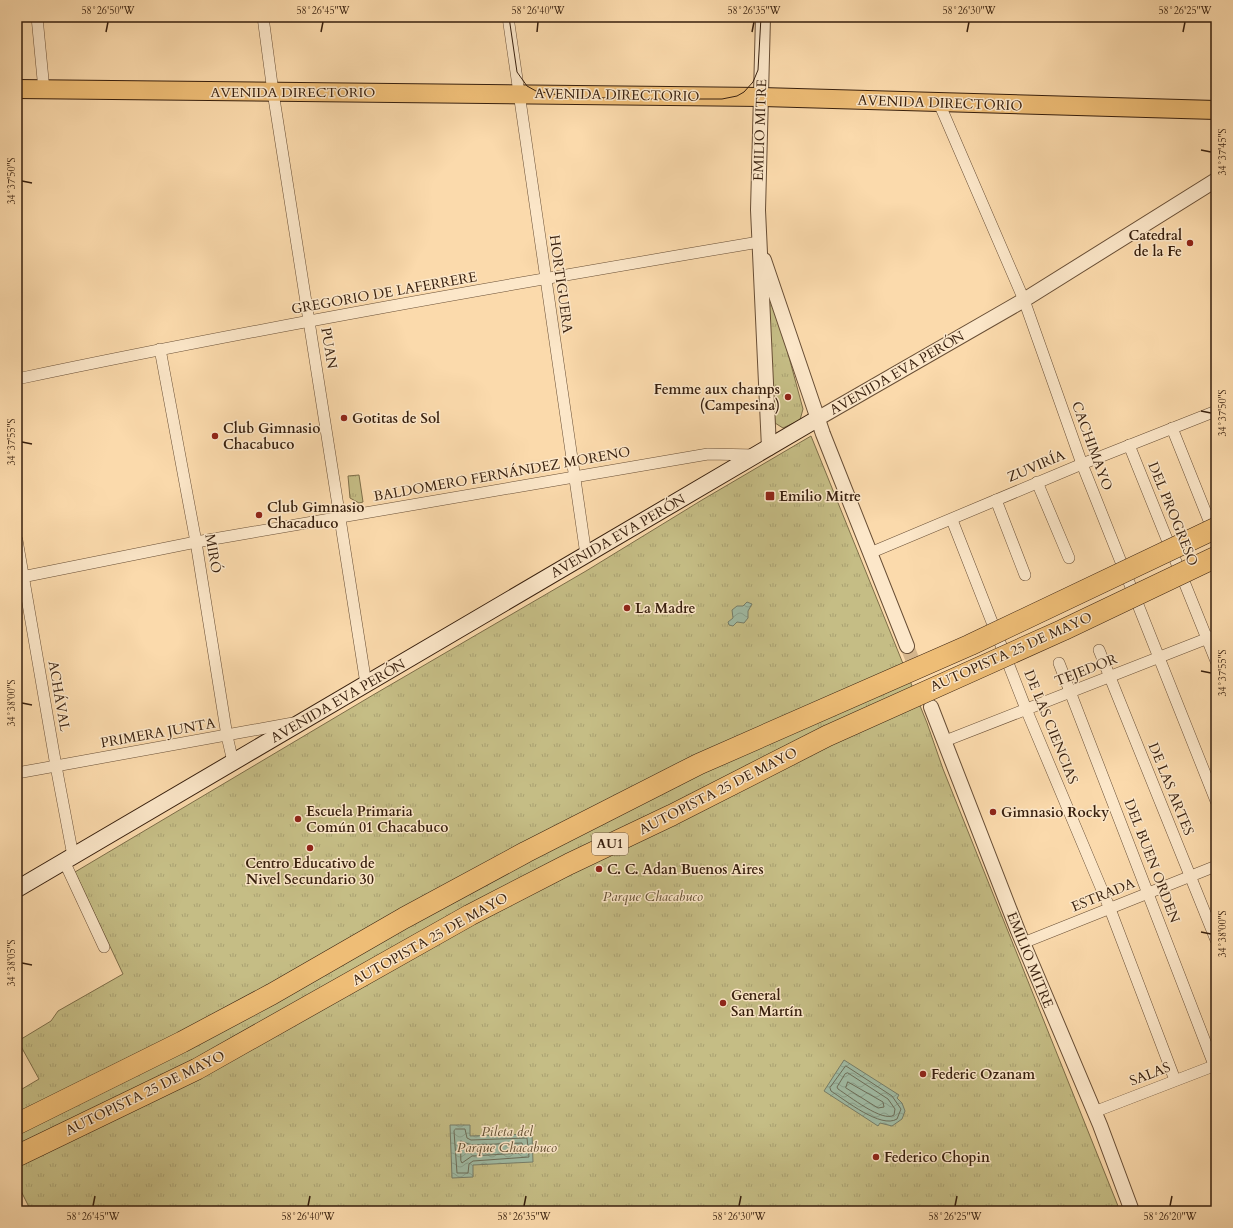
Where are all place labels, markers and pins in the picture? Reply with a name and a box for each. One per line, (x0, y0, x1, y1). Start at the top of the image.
place label: Catedral de la Fe (1128, 226, 1182, 261)
marker: Catedral de la Fe (1185, 238, 1195, 248)
place label: Femme aux champs (Campesina) (654, 380, 780, 415)
marker: Femme aux champs (Campesina) (783, 392, 793, 402)
place label: Gotitas de Sol (352, 409, 440, 428)
marker: Gotitas de Sol (339, 413, 349, 423)
place label: Club Gimnasio Chacabuco (223, 419, 320, 454)
marker: Club Gimnasio Chacabuco (210, 431, 220, 441)
place label: Emilio Mitre (779, 487, 861, 506)
marker: Emilio Mitre (764, 490, 776, 502)
place label: Club Gimnasio Chacaduco (267, 498, 364, 533)
marker: Club Gimnasio Chacaduco (254, 510, 264, 520)
place label: La Madre (635, 599, 695, 618)
marker: La Madre (622, 603, 632, 613)
place label: Escuela Primaria Común 01 Chacabuco (306, 802, 448, 837)
place label: Gimnasio Rocky (1001, 803, 1109, 822)
marker: Gimnasio Rocky (988, 807, 998, 817)
marker: Escuela Primaria Común 01 Chacabuco (293, 814, 303, 824)
marker: Centro Educativo de Nivel Secundario 30 (305, 843, 315, 853)
place label: Centro Educativo de Nivel Secundario 30 (245, 854, 375, 889)
place label: C. C. Adan Buenos Aires (607, 860, 764, 879)
marker: C. C. Adan Buenos Aires (594, 864, 604, 874)
place label: General San Martín (731, 986, 803, 1021)
marker: General San Martín (718, 998, 728, 1008)
place label: Federic Ozanam (931, 1065, 1035, 1084)
marker: Federic Ozanam (918, 1069, 928, 1079)
place label: Federico Chopin (884, 1148, 990, 1167)
marker: Federico Chopin (871, 1152, 881, 1162)

